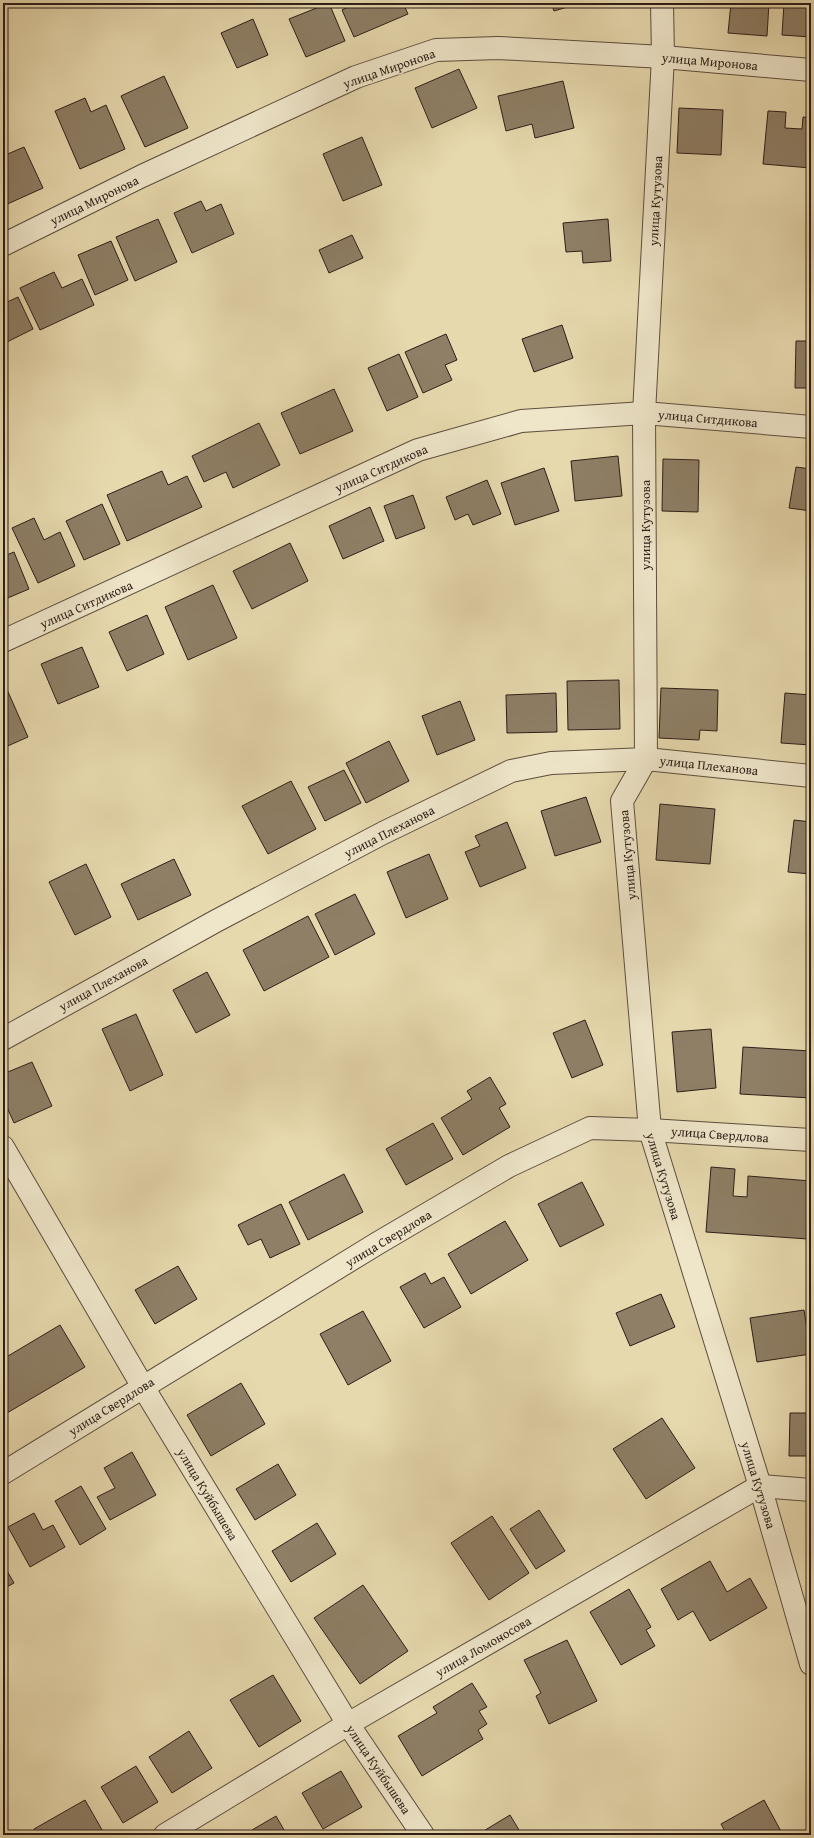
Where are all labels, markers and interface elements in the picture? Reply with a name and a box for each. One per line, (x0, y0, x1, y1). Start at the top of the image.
street label: улица Миронова (340, 44, 439, 93)
street label: улица Миронова (660, 48, 760, 75)
street label: улица Кутузова (644, 155, 667, 248)
street label: улица Миронова (46, 170, 142, 231)
street label: улица Ситдикова (656, 405, 759, 432)
street label: улица Ситдикова (331, 439, 431, 498)
street label: улица Кутузова (636, 479, 655, 571)
street label: улица Ситдикова (36, 575, 136, 634)
street label: улица Плеханова (658, 751, 760, 780)
street label: улица Плеханова (340, 800, 438, 863)
street label: улица Кутузова (614, 808, 641, 902)
street label: улица Плеханова (54, 951, 152, 1016)
street label: улица Свердлова (669, 1122, 770, 1147)
street label: улица Кутузова (641, 1129, 686, 1223)
street label: улица Свердлова (341, 1205, 436, 1272)
street label: улица Свердлова (64, 1372, 158, 1441)
street label: улица Кутузова (736, 1438, 781, 1532)
street label: улица Куйбышева (172, 1444, 243, 1545)
street label: улица Ломоносова (431, 1611, 535, 1682)
street label: улица Куйбышева (341, 1720, 416, 1819)

